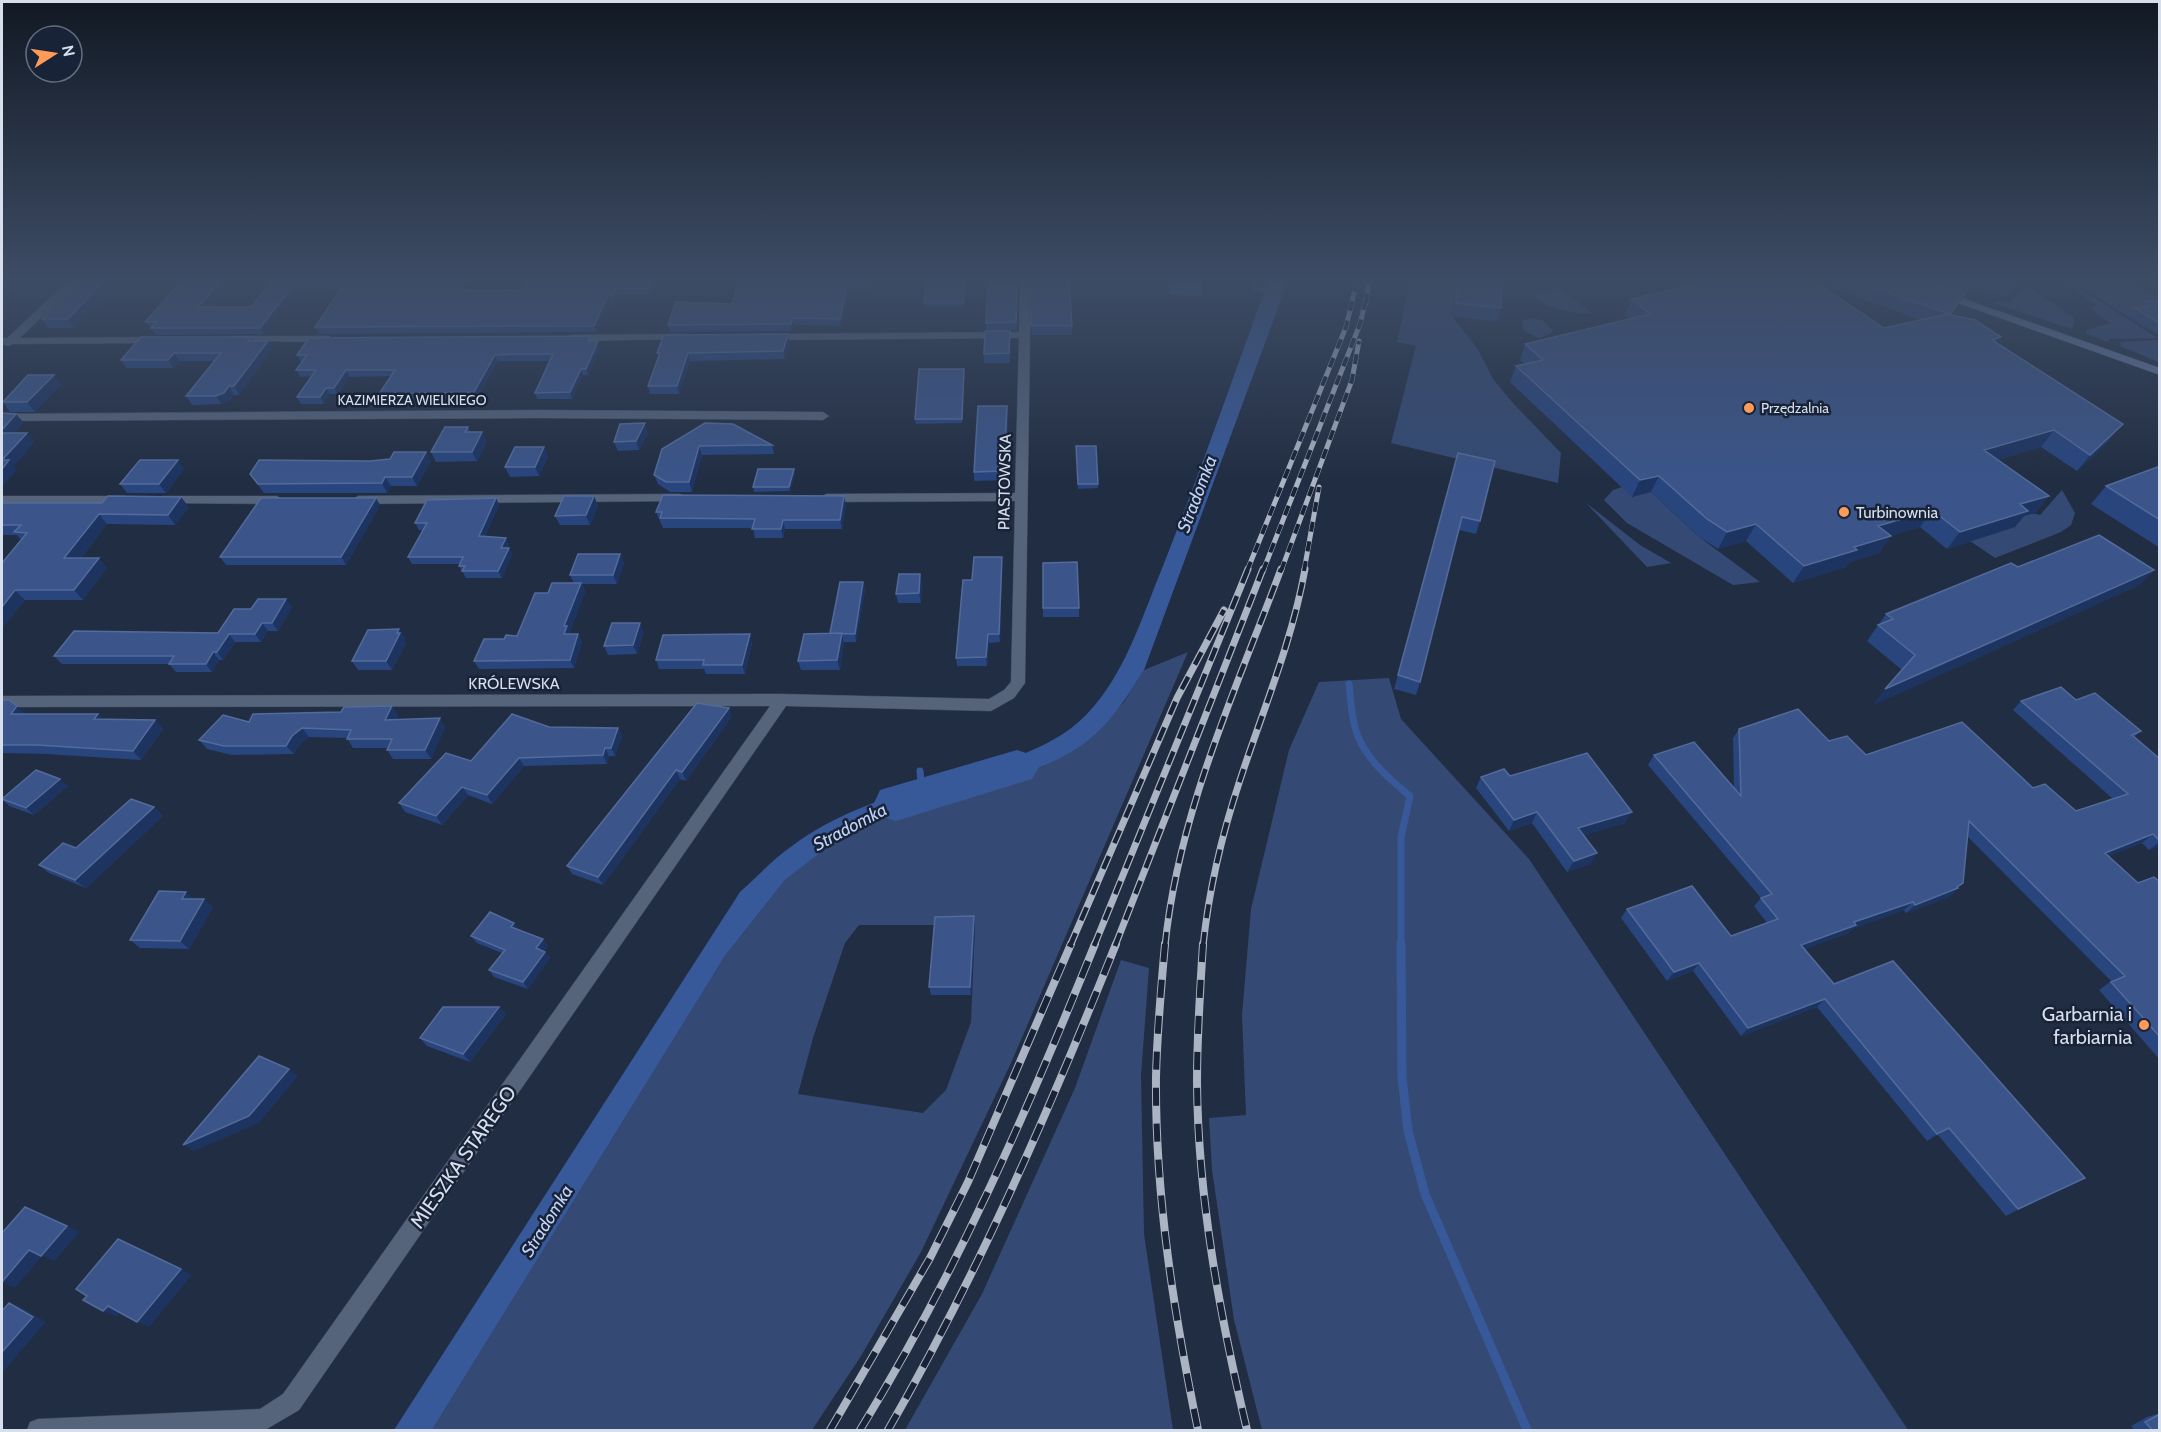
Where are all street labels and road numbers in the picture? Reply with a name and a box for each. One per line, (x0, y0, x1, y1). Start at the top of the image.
street label: KAZIMIERZA WIELKIEGO (337, 391, 487, 409)
street label: PIASTOWSKA (994, 434, 1015, 530)
street label: KRÓLEWSKA (468, 674, 560, 693)
street label: MIESZKA STAREGO (405, 1081, 521, 1233)

